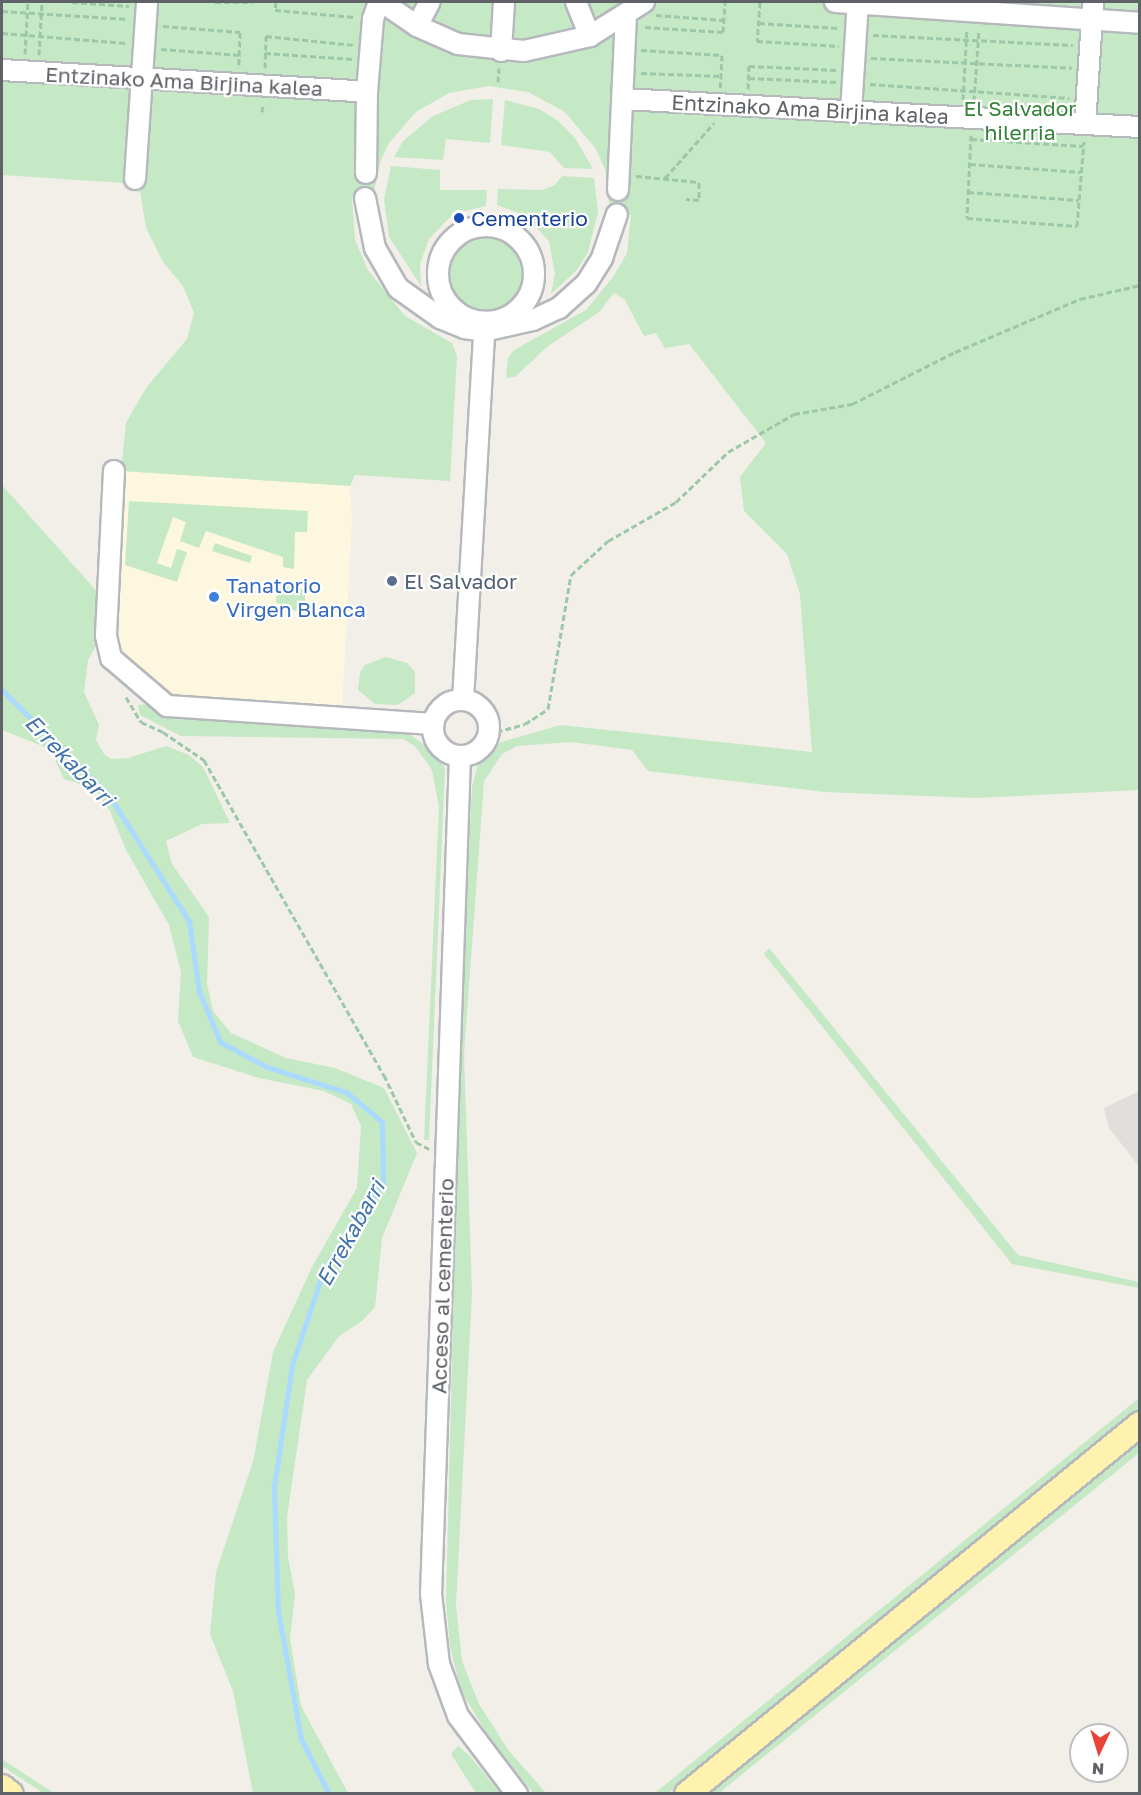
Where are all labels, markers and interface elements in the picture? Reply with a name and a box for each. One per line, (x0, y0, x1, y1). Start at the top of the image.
street label: Entzinako Ama Birjina kalea (45, 61, 323, 101)
street label: Entzinako Ama Birjina kalea (671, 89, 949, 129)
park label: El Salvador hilerria (963, 95, 1077, 145)
place label: Cementerio (471, 205, 588, 231)
marker: Cementerio (452, 211, 466, 225)
place label: El Salvador (404, 568, 517, 594)
place label: Tanatorio Virgen Blanca (226, 572, 366, 622)
marker: El Salvador (385, 574, 399, 588)
marker: Tanatorio Virgen Blanca (207, 590, 221, 604)
water label: Errekabarri (20, 709, 120, 811)
water label: Errekabarri (310, 1176, 390, 1290)
street label: Acceso al cementerio (426, 1178, 458, 1394)
north arrow (1069, 1723, 1129, 1783)
text: N (1091, 1759, 1105, 1779)

